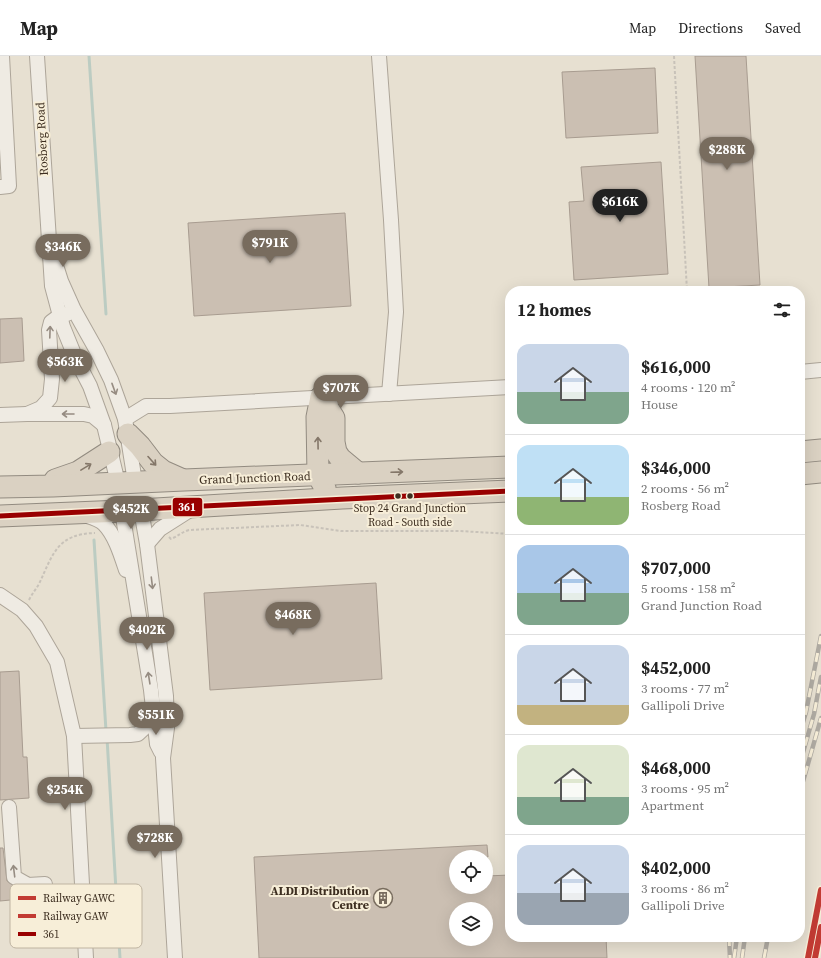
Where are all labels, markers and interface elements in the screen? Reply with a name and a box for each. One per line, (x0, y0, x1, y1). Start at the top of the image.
text: Map (20, 15, 58, 41)
text: Map (629, 18, 656, 38)
text: Directions (678, 18, 743, 38)
text: Saved (765, 18, 801, 38)
street label: Rosberg Road (32, 102, 52, 176)
pin: $288K (699, 137, 755, 171)
text: $288K (708, 141, 746, 158)
pin: $616K (592, 189, 648, 223)
text: $616K (601, 193, 639, 210)
pin: $791K (242, 230, 298, 264)
pin: $346K (35, 234, 91, 268)
text: $791K (251, 234, 289, 251)
text: $346K (44, 238, 82, 255)
text: 12 homes (517, 298, 591, 322)
icon: filters (771, 299, 793, 321)
one-way arrow (46, 326, 54, 339)
pin: $563K (37, 349, 93, 383)
text: $563K (46, 353, 84, 370)
text: $616,000 (641, 355, 711, 379)
icon: home (549, 360, 597, 408)
pin: $707K (313, 375, 369, 409)
text: $707K (322, 379, 360, 396)
text: 4 rooms · 120 m² (641, 379, 736, 396)
one-way arrow (110, 383, 118, 395)
text: House (641, 396, 678, 413)
one-way arrow (62, 410, 75, 418)
one-way arrow (314, 437, 322, 450)
one-way arrow (148, 456, 157, 466)
text: $346,000 (641, 456, 711, 480)
icon: home (549, 461, 597, 509)
one-way arrow (80, 463, 91, 471)
street label: Grand Junction Road (199, 468, 311, 488)
one-way arrow (390, 468, 403, 476)
text: 2 rooms · 56 m² (641, 480, 729, 497)
unlabelled marker (393, 491, 403, 501)
marker: Stop 24 Grand Junction Road - South side (405, 491, 415, 501)
pin: $452K (103, 496, 159, 530)
line badge: 361 (172, 497, 203, 517)
text: Rosberg Road (641, 497, 721, 514)
text: $452K (112, 500, 150, 517)
text: 361 (178, 500, 196, 515)
place label: Stop 24 Grand Junction Road - South side (354, 501, 467, 530)
text: $707,000 (641, 556, 711, 580)
icon: home (549, 561, 597, 609)
one-way arrow (148, 576, 156, 589)
text: 5 rooms · 158 m² (641, 580, 736, 597)
text: Grand Junction Road (641, 597, 762, 614)
pin: $468K (265, 602, 321, 636)
text: $468K (274, 606, 312, 623)
pin: $402K (119, 617, 175, 651)
text: $402K (128, 621, 166, 638)
text: $452,000 (641, 656, 711, 680)
icon: home (549, 661, 597, 709)
one-way arrow (145, 672, 153, 685)
text: 3 rooms · 77 m² (641, 680, 729, 697)
text: Gallipoli Drive (641, 697, 725, 714)
pin: $551K (128, 702, 184, 736)
text: $551K (137, 706, 175, 723)
text: $468,000 (641, 756, 711, 780)
icon: home (549, 761, 597, 809)
pin: $254K (37, 777, 93, 811)
text: 3 rooms · 95 m² (641, 780, 729, 797)
text: $254K (46, 781, 84, 798)
text: Apartment (641, 797, 704, 814)
pin: $728K (127, 825, 183, 859)
text: $728K (136, 829, 174, 846)
map controls (449, 850, 493, 946)
button: locate (449, 850, 493, 894)
text: $402,000 (641, 856, 711, 880)
icon: home (549, 861, 597, 909)
one-way arrow (10, 865, 18, 878)
text: 3 rooms · 86 m² (641, 880, 729, 897)
place label: ALDI Distribution Centre (270, 883, 370, 913)
legend (10, 884, 142, 948)
building icon: ALDI Distribution Centre (372, 887, 394, 909)
text: Railway GAWC (43, 891, 115, 906)
text: Gallipoli Drive (641, 897, 725, 914)
button: layers (449, 902, 493, 946)
text: Railway GAW (43, 909, 109, 924)
text: 361 (43, 927, 60, 942)

